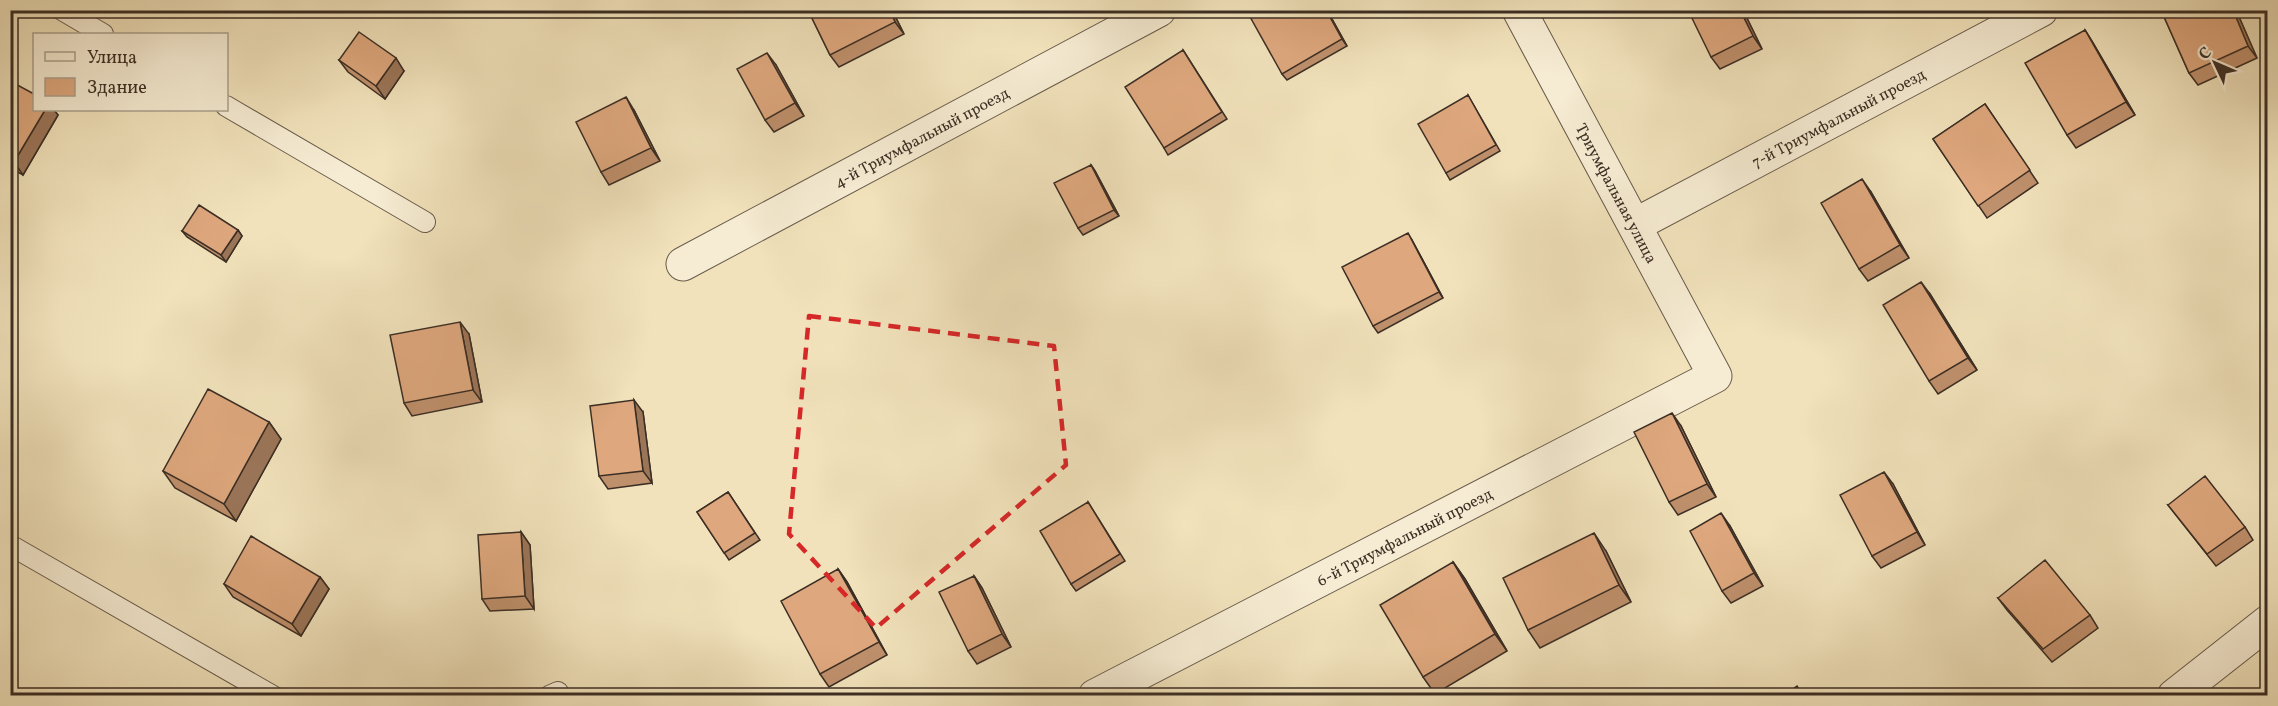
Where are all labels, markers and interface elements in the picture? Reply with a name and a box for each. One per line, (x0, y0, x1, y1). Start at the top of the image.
legend (33, 33, 228, 111)
north arrow (2185, 33, 2245, 93)
text: С (2194, 43, 2217, 65)
text: Улица (87, 46, 137, 71)
street label: 7-й Триумфальный проезд (1749, 64, 1930, 174)
text: Здание (87, 76, 147, 101)
street label: 4-й Триумфальный проезд (831, 83, 1013, 194)
street label: Триумфальная улица (1569, 120, 1662, 268)
street label: 6-й Триумфальный проезд (1314, 484, 1497, 593)

